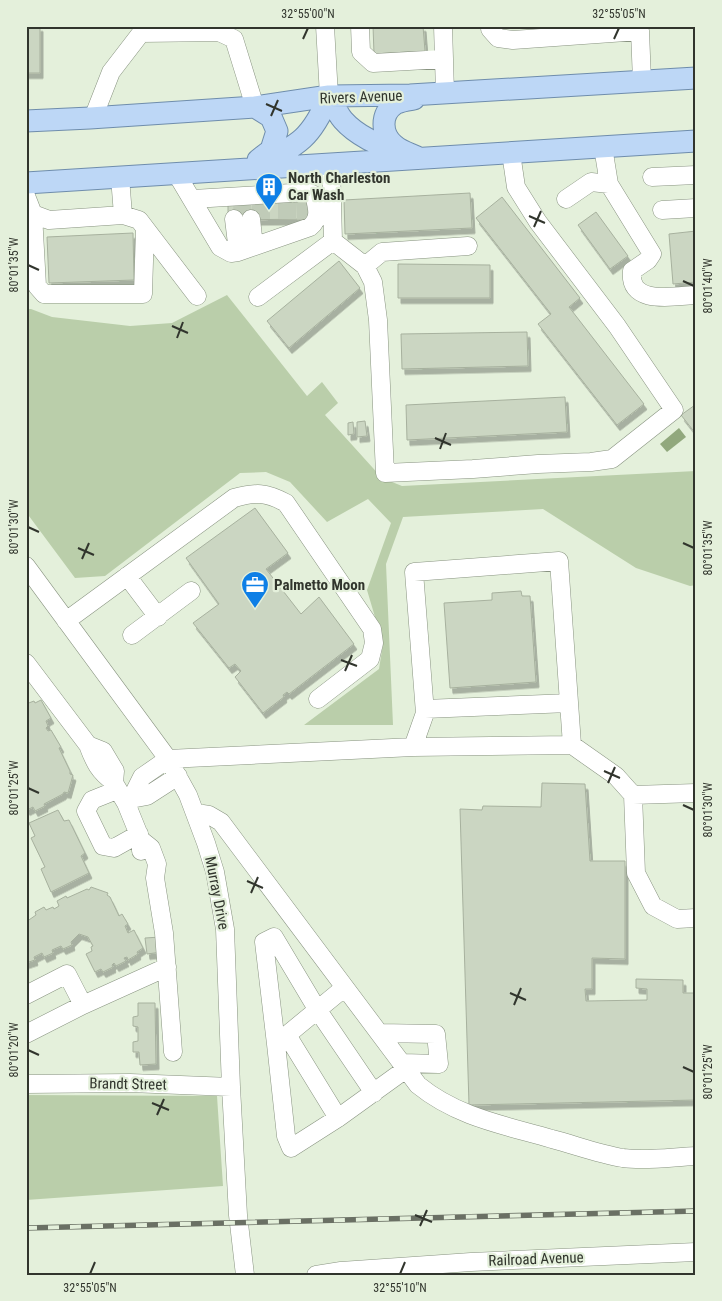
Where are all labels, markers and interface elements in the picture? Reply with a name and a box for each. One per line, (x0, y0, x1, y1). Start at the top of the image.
text: 32°55'00"N (281, 7, 335, 21)
text: 32°55'05"N (592, 7, 646, 21)
street label: Rivers Avenue (319, 87, 403, 107)
place label: North Charleston Car Wash (288, 169, 390, 204)
building icon: North Charleston Car Wash (254, 172, 284, 211)
text: 80°01'35"W (7, 237, 21, 293)
text: 80°01'40"W (701, 258, 715, 314)
text: 80°01'30"W (7, 499, 21, 555)
text: 80°01'35"W (701, 520, 715, 576)
office icon: Palmetto Moon (240, 570, 270, 609)
place label: Palmetto Moon (274, 576, 365, 594)
text: 80°01'25"W (7, 760, 21, 816)
text: 80°01'30"W (701, 782, 715, 838)
street label: Murray Drive (201, 855, 233, 931)
text: 80°01'20"W (7, 1022, 21, 1078)
text: 80°01'25"W (701, 1044, 715, 1100)
street label: Brandt Street (89, 1074, 167, 1094)
street label: Railroad Avenue (488, 1248, 584, 1270)
text: 32°55'05"N (63, 1281, 117, 1295)
text: 32°55'10"N (373, 1281, 427, 1295)

